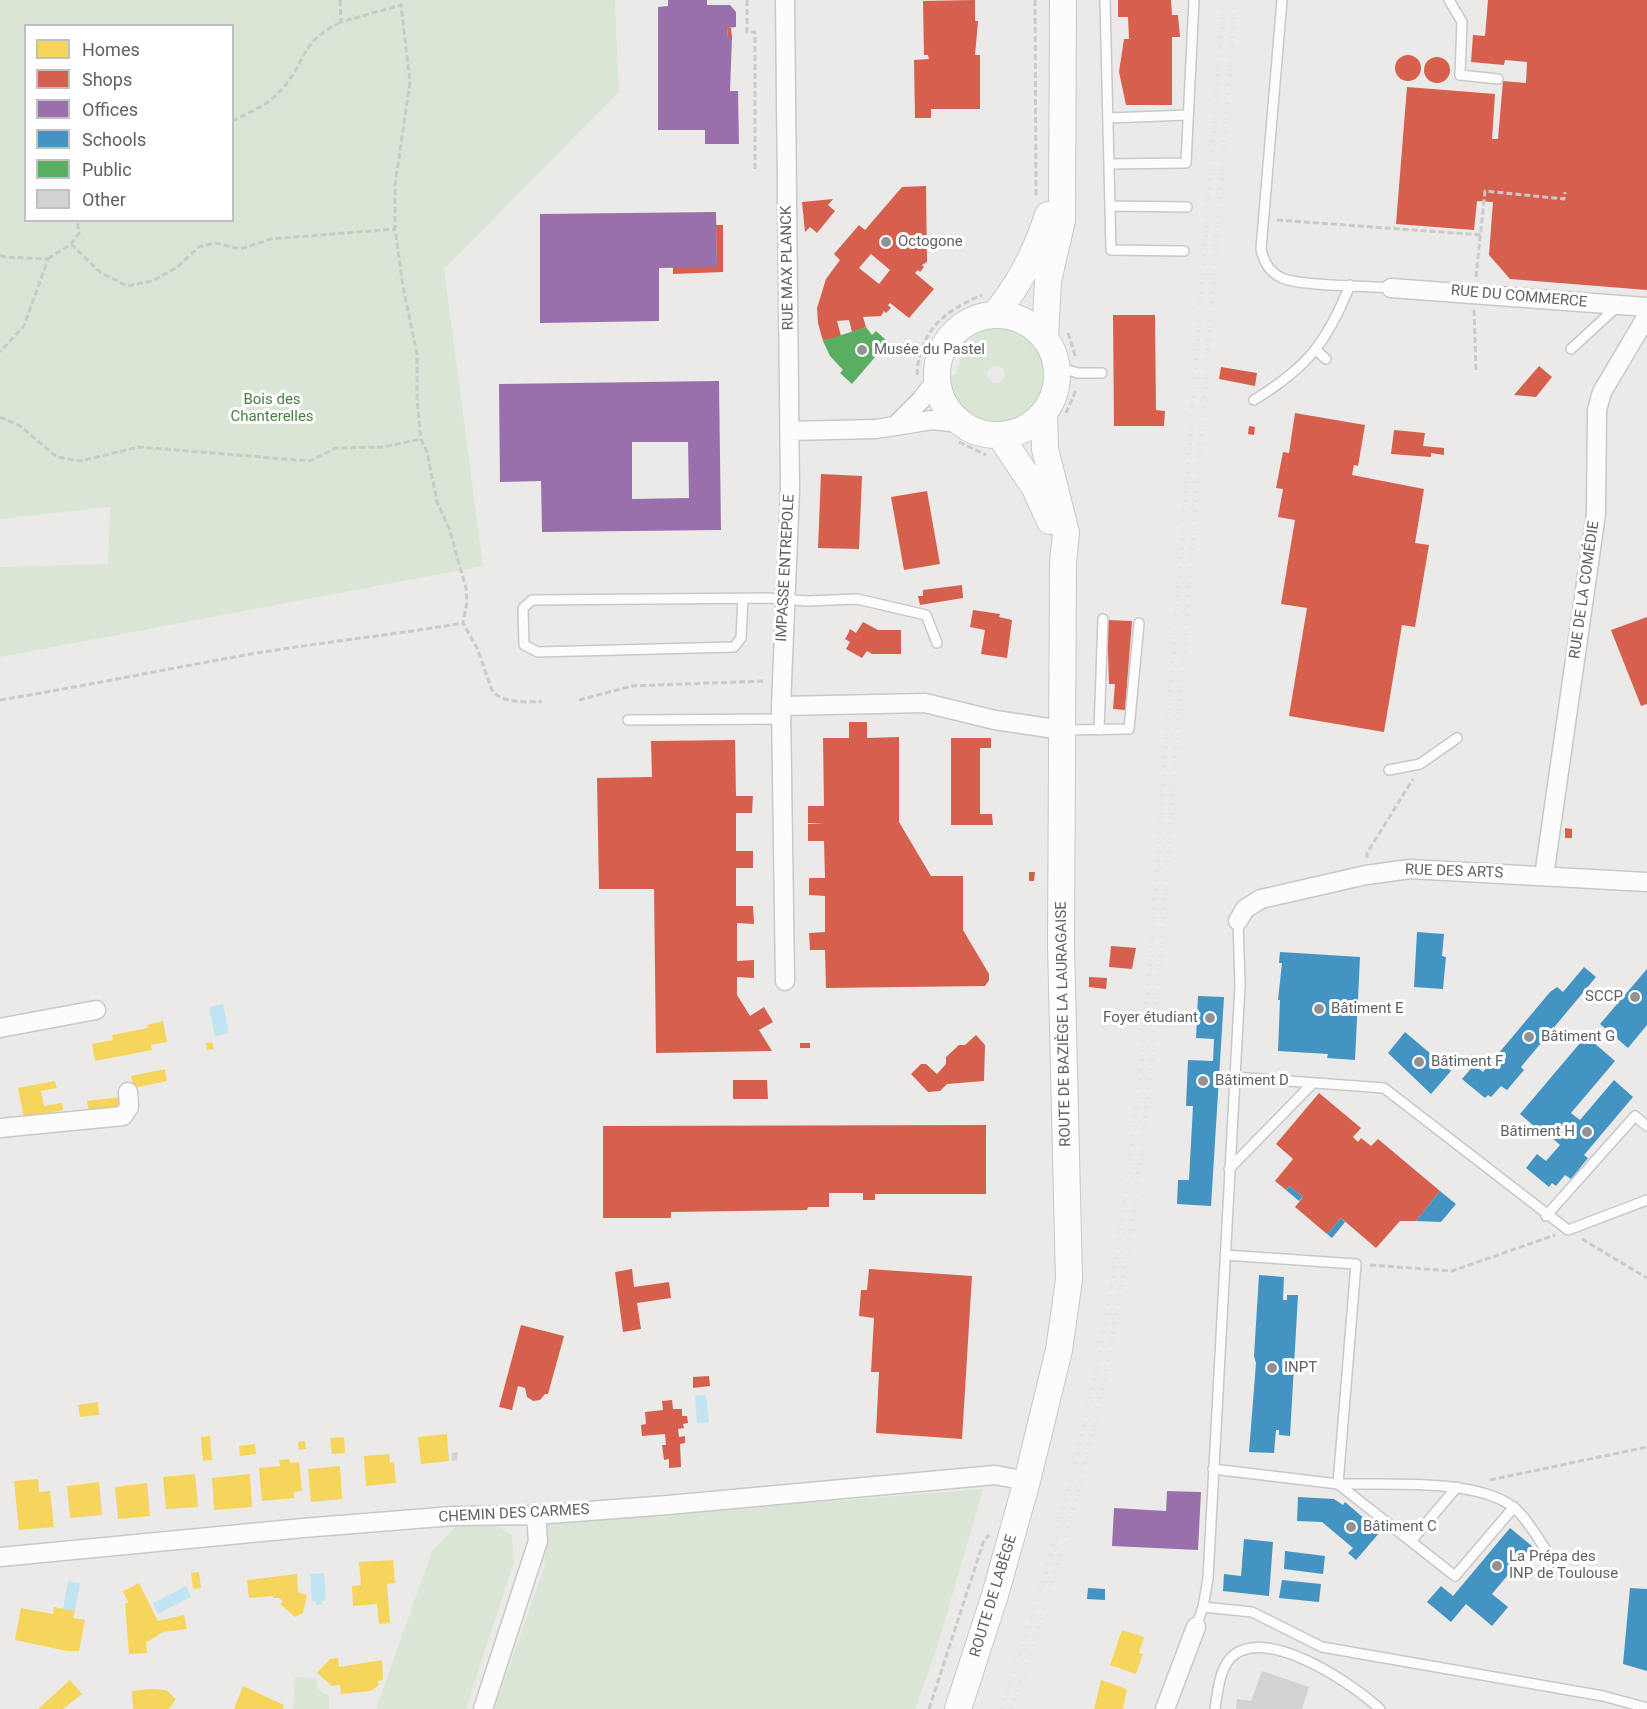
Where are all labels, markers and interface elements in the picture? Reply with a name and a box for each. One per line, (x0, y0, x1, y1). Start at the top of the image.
legend (24, 24, 234, 222)
text: Homes (82, 39, 140, 60)
text: Shops (82, 69, 132, 90)
text: Offices (82, 99, 138, 120)
text: Schools (82, 129, 146, 150)
text: Public (82, 159, 132, 180)
text: Other (82, 189, 126, 210)
street label: RUE MAX PLANCK (778, 206, 798, 330)
place label: Octogone (898, 233, 963, 251)
marker: Octogone (879, 235, 893, 249)
street label: RUE DU COMMERCE (1450, 282, 1588, 312)
place label: Musée du Pastel (874, 341, 985, 359)
marker: Musée du Pastel (855, 343, 869, 357)
park label: Bois des Chanterelles (230, 391, 314, 426)
street label: IMPASSE ENTREPOLE (773, 494, 799, 642)
street label: RUE DE LA COMÉDIE (1566, 520, 1604, 660)
street label: RUE DES ARTS (1405, 861, 1503, 883)
street label: ROUTE DE BAZIÈGE LA LAURAGAISE (1053, 901, 1075, 1147)
place label: SCCP (1585, 988, 1623, 1006)
marker: SCCP (1628, 990, 1642, 1004)
place label: Bâtiment E (1331, 1000, 1404, 1018)
marker: Bâtiment E (1312, 1002, 1326, 1016)
place label: Foyer étudiant (1103, 1009, 1198, 1027)
marker: Foyer étudiant (1203, 1011, 1217, 1025)
place label: Bâtiment G (1541, 1028, 1615, 1046)
marker: Bâtiment G (1522, 1030, 1536, 1044)
place label: Bâtiment F (1431, 1053, 1503, 1071)
marker: Bâtiment F (1412, 1055, 1426, 1069)
place label: Bâtiment D (1215, 1072, 1289, 1090)
marker: Bâtiment D (1196, 1074, 1210, 1088)
place label: Bâtiment H (1500, 1123, 1575, 1141)
marker: Bâtiment H (1580, 1125, 1594, 1139)
place label: INPT (1284, 1359, 1317, 1377)
marker: INPT (1265, 1361, 1279, 1375)
street label: CHEMIN DES CARMES (438, 1501, 590, 1527)
place label: Bâtiment C (1363, 1518, 1437, 1536)
marker: Bâtiment C (1344, 1520, 1358, 1534)
street label: ROUTE DE LABÈGE (967, 1533, 1021, 1659)
place label: La Prépa des INP de Toulouse (1509, 1548, 1618, 1583)
marker: La Prépa des INP de Toulouse (1490, 1559, 1504, 1573)

